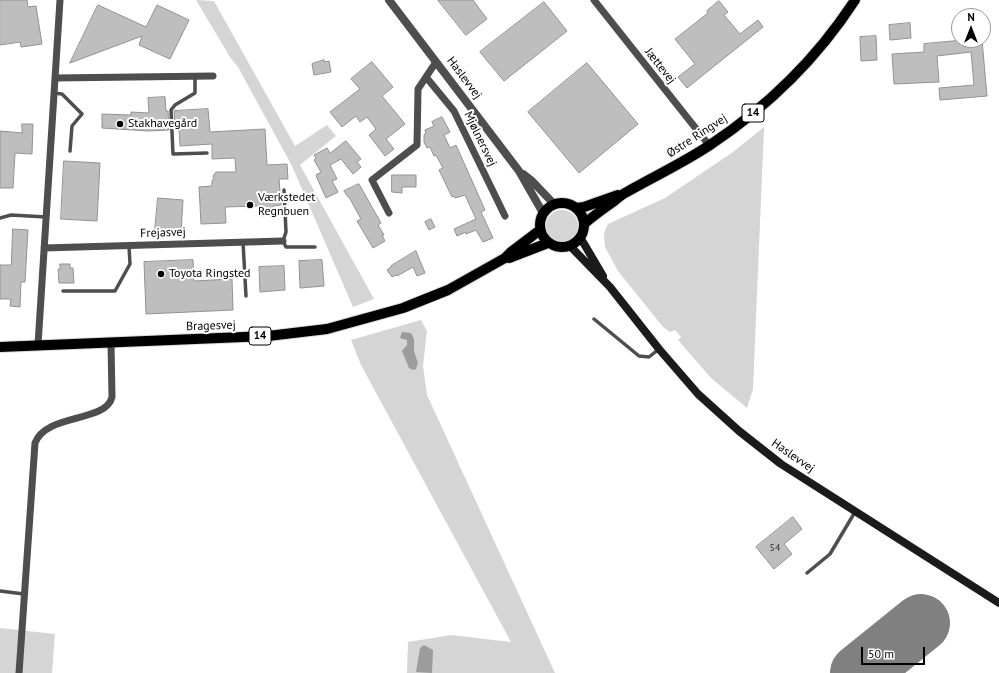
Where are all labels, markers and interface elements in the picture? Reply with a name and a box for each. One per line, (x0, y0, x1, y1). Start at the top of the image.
north arrow (951, 8, 991, 48)
text: N (967, 10, 975, 24)
street label: Jættevej (641, 45, 679, 87)
street label: Haslevvej (443, 54, 485, 102)
road number: 14 (742, 104, 764, 122)
street label: Mjølnersvej (461, 109, 499, 169)
street label: Østre Ringvej (664, 111, 730, 161)
place label: Stakhavegård (128, 117, 197, 131)
marker: Stakhavegård (115, 119, 125, 129)
place label: Værkstedet Regnbuen (258, 191, 315, 219)
marker: Værkstedet Regnbuen (245, 200, 255, 210)
street label: Frejasvej (140, 225, 186, 241)
place label: Toyota Ringsted (169, 267, 250, 281)
marker: Toyota Ringsted (156, 269, 166, 279)
street label: Bragesvej (186, 318, 236, 334)
road number: 14 (249, 327, 271, 345)
street label: Haslevvej (769, 436, 817, 476)
house number: 54 (770, 542, 780, 554)
scale bar (863, 639, 927, 665)
text: 50 m (868, 646, 894, 661)

